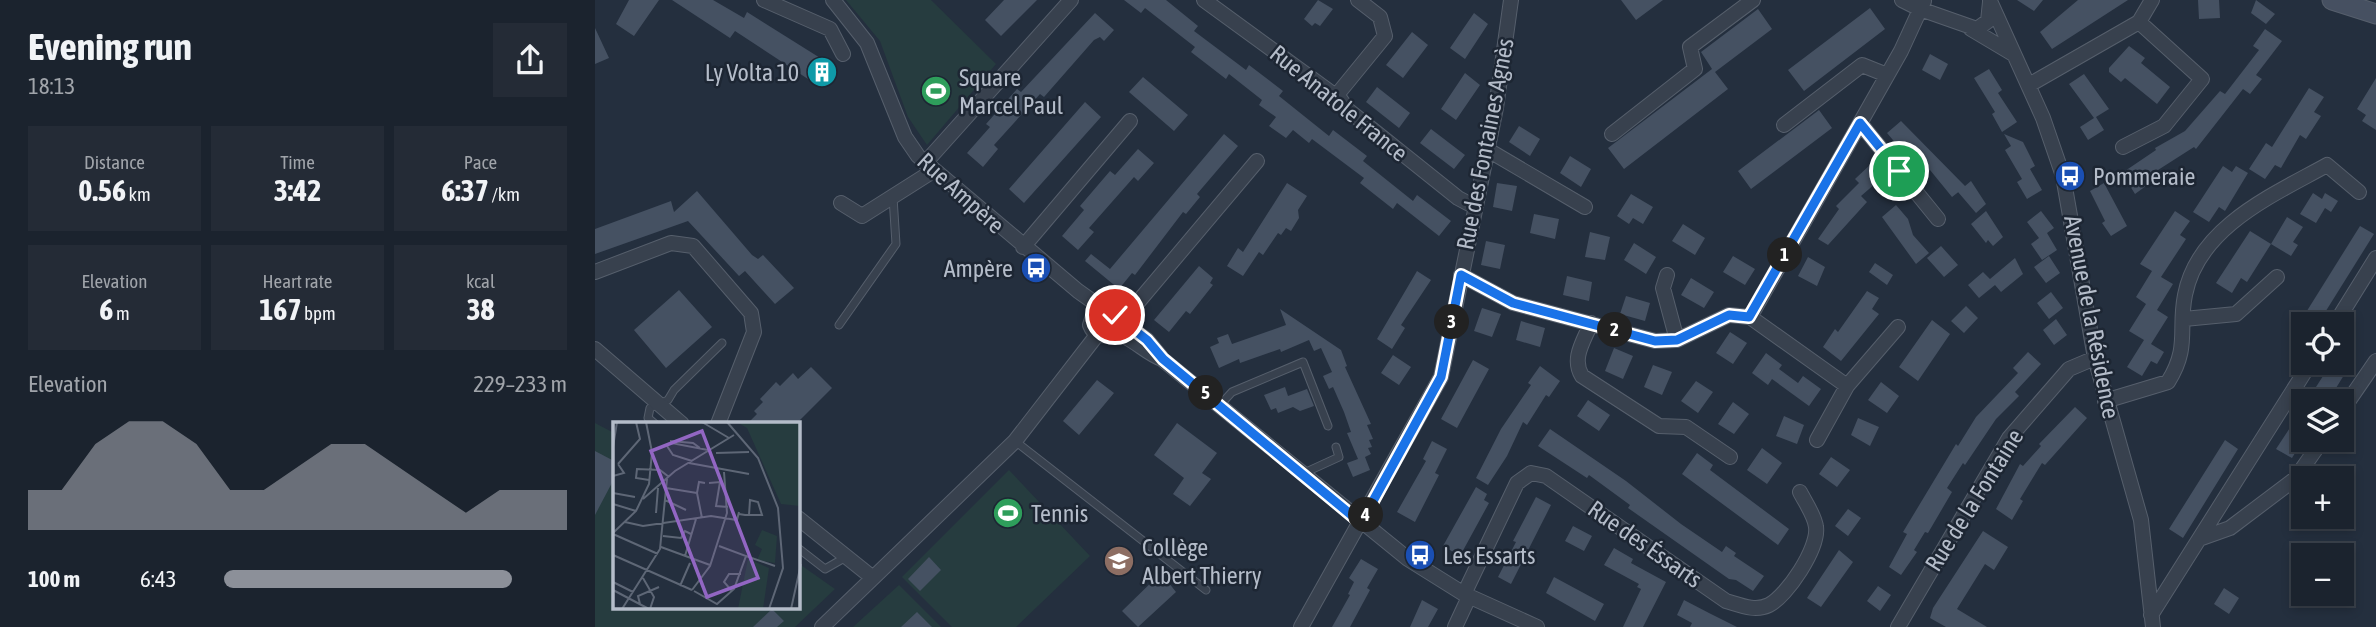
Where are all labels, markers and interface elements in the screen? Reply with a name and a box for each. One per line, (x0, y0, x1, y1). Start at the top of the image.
button: share (493, 23, 567, 97)
text: Evening run (28, 25, 192, 68)
street label: Rue des Fontaines Agnès (1451, 36, 1519, 252)
street label: Rue Anatole France (1265, 39, 1413, 167)
building icon: Ly Volta 10 (805, 55, 839, 89)
place label: Ly Volta 10 (705, 59, 799, 86)
place label: Square Marcel Paul (959, 64, 1064, 119)
text: 18:13 (28, 73, 75, 99)
sports icon: Square Marcel Paul (919, 74, 953, 108)
pin (1869, 141, 1929, 201)
street label: Rue Ampère (912, 147, 1010, 239)
text: Distance (84, 151, 145, 173)
text: Time (280, 151, 315, 173)
text: Pace (464, 151, 497, 173)
icon: arrive (1880, 152, 1918, 190)
bus stop icon: Pommeraie (2053, 159, 2087, 193)
place label: Pommeraie (2093, 163, 2195, 190)
text: 0.56 (78, 173, 126, 207)
text: 3:42 (274, 173, 321, 207)
text: 6:37 (441, 173, 489, 207)
text: km (126, 183, 151, 205)
text: /km (489, 183, 520, 205)
street label: Avenue de la Résidence (2059, 213, 2125, 421)
pin: 1 (1767, 238, 1803, 272)
text: 1 (1780, 243, 1789, 265)
bus stop icon: Ampère (1019, 251, 1053, 285)
place label: Ampère (944, 255, 1013, 282)
text: Elevation (82, 270, 147, 292)
text: Heart rate (263, 270, 332, 292)
text: kcal (466, 270, 495, 292)
pin (1085, 285, 1145, 345)
text: 6 (99, 292, 113, 326)
text: 167 (259, 292, 302, 326)
text: 38 (466, 292, 495, 326)
icon: check (1096, 296, 1134, 334)
text: m (113, 302, 130, 324)
text: bpm (302, 302, 336, 324)
pin: 3 (1435, 304, 1469, 340)
text: 3 (1447, 310, 1456, 332)
pin: 2 (1597, 312, 1633, 348)
map controls (2291, 312, 2354, 606)
button: locate (2291, 312, 2354, 375)
text: 2 (1610, 318, 1619, 340)
text: Elevation (28, 371, 108, 397)
text: 229–233 m (473, 371, 567, 397)
pin: 5 (1189, 376, 1223, 410)
text: 5 (1201, 381, 1210, 403)
button: layers (2291, 389, 2354, 452)
inset map (613, 422, 800, 610)
street label: Rue de la Fontaine (1920, 424, 2028, 576)
button: + (2291, 466, 2354, 529)
street label: Rue des Éssarts (1583, 495, 1707, 593)
sports icon: Tennis (991, 496, 1025, 530)
pin: 4 (1349, 498, 1383, 532)
place label: Tennis (1031, 500, 1088, 527)
text: 4 (1361, 503, 1370, 525)
place label: Collège Albert Thierry (1142, 534, 1262, 589)
bus stop icon: Les Essarts (1403, 538, 1437, 572)
place label: Les Essarts (1443, 542, 1536, 569)
button: − (2291, 543, 2354, 606)
school or university icon: Collège Albert Thierry (1102, 544, 1136, 578)
text: 100 m (28, 566, 80, 592)
text: 6:43 (140, 566, 177, 592)

